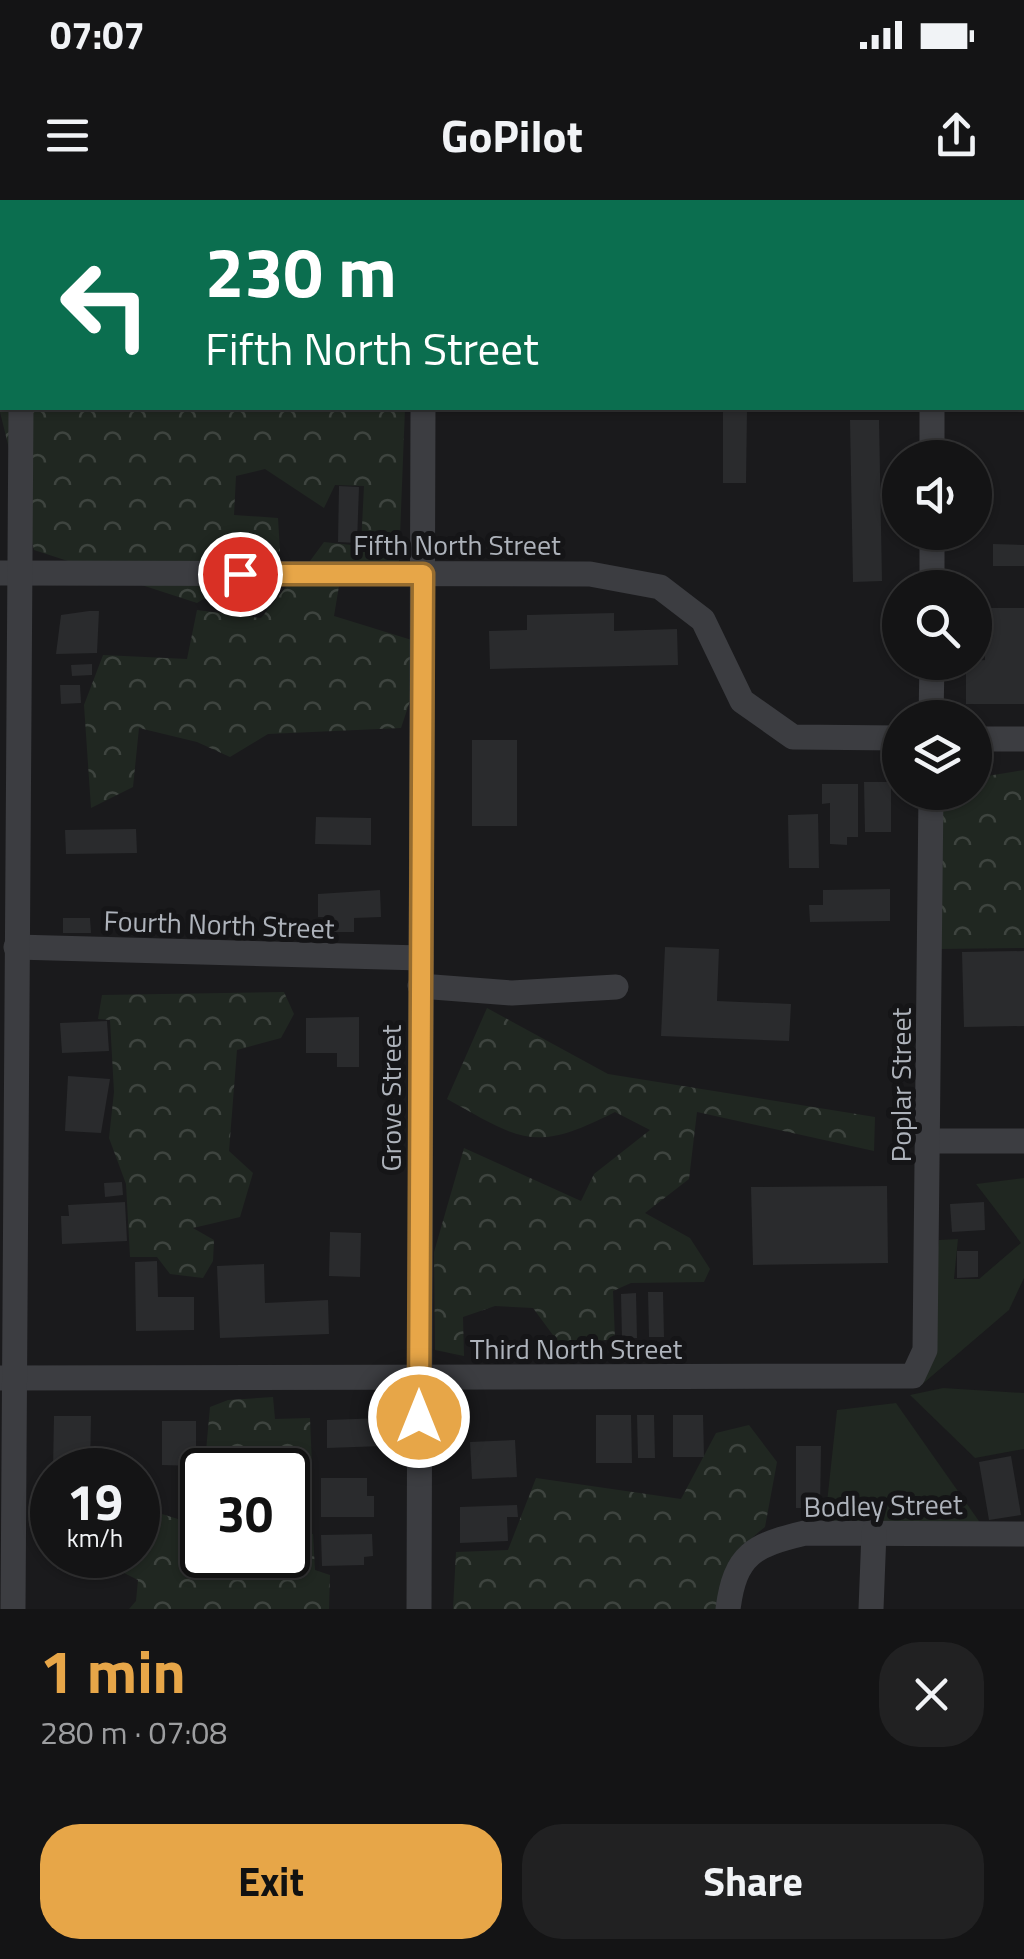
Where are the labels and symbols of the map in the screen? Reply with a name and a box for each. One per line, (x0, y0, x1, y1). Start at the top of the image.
street label: Fifth North Street (353, 523, 561, 566)
pin (198, 532, 283, 617)
street label: Fourth North Street (103, 898, 335, 950)
street label: Poplar Street (879, 1008, 922, 1162)
street label: Grove Street (369, 1024, 412, 1171)
street label: Third North Street (470, 1327, 682, 1370)
position arrow (367, 1365, 471, 1469)
speed limit sign: 30 (180, 1448, 310, 1578)
street label: Bodley Street (803, 1482, 963, 1528)

